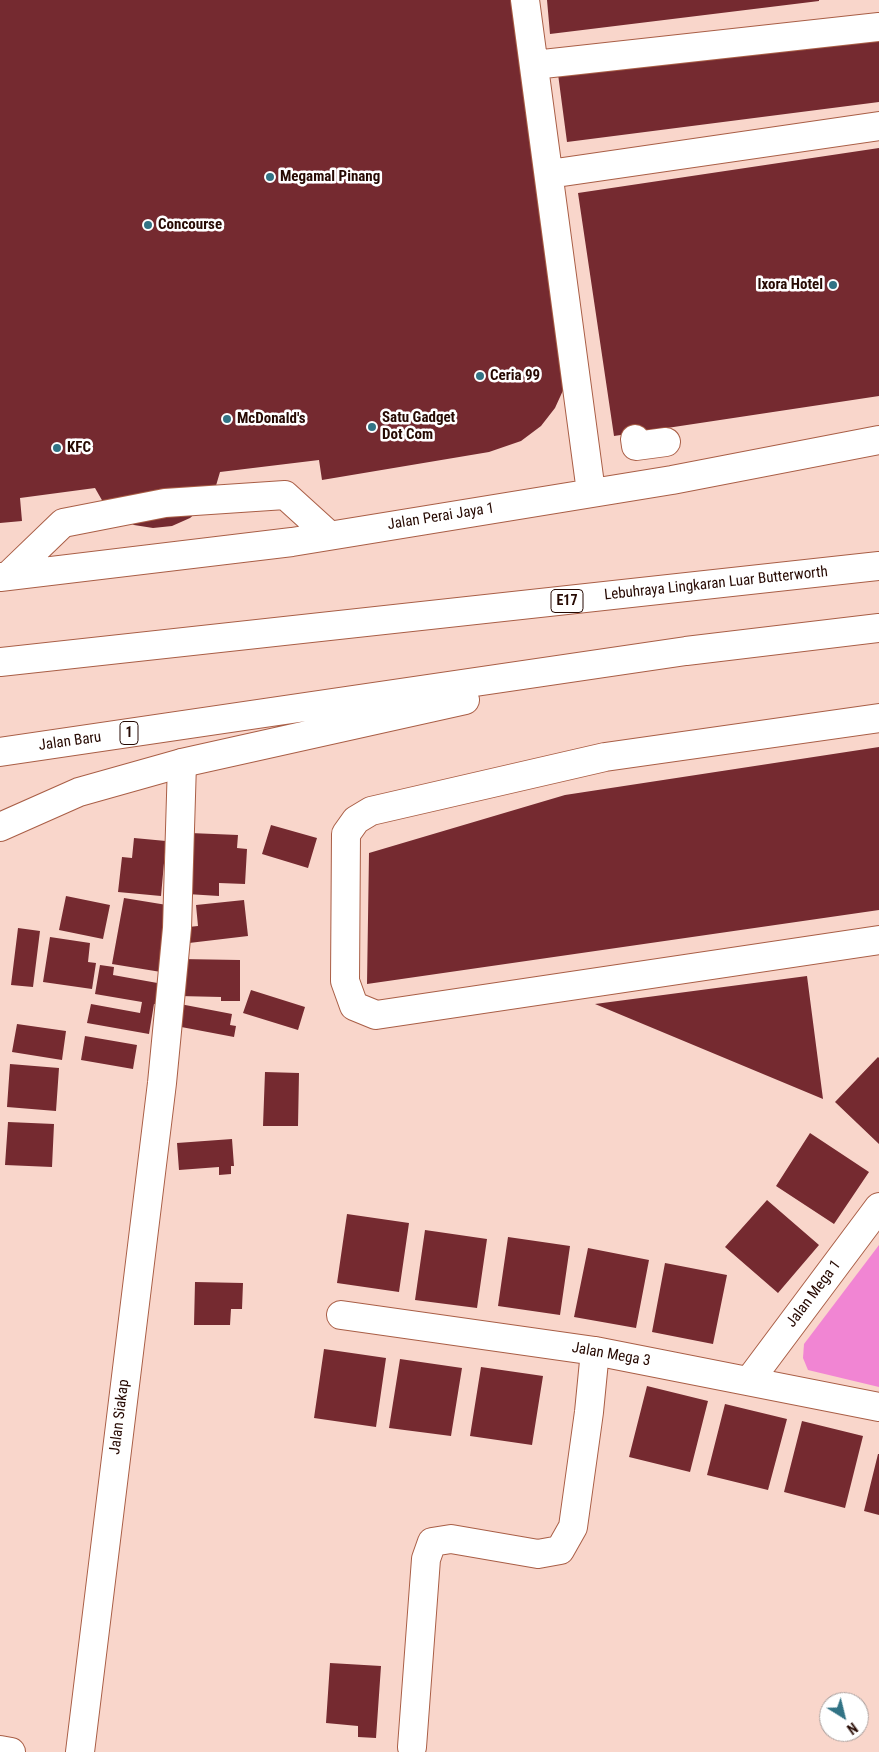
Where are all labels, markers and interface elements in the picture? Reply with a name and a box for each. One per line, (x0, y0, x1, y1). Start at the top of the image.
place label: Megamal Pinang (280, 168, 380, 186)
marker: Megamal Pinang (264, 171, 276, 183)
place label: Concourse (158, 216, 222, 234)
marker: Concourse (142, 219, 154, 231)
place label: Ixora Hotel (757, 276, 823, 294)
marker: Ixora Hotel (827, 279, 839, 291)
place label: Ceria 99 (490, 367, 540, 385)
marker: Ceria 99 (474, 370, 486, 382)
place label: Satu Gadget Dot Com (382, 409, 455, 444)
place label: McDonald's (237, 410, 305, 428)
marker: McDonald's (221, 413, 233, 425)
marker: Satu Gadget Dot Com (366, 421, 378, 433)
place label: KFC (67, 439, 91, 457)
marker: KFC (51, 442, 63, 454)
street label: Jalan Perai Jaya 1 (386, 500, 496, 534)
street label: Lebuhraya Lingkaran Luar Butterworth (603, 563, 829, 605)
road number: E17 (551, 590, 583, 612)
road number: 1 (120, 721, 138, 744)
street label: Jalan Baru (38, 729, 102, 755)
street label: Jalan Mega 1 (783, 1257, 845, 1331)
street label: Jalan Mega 3 (570, 1339, 652, 1371)
street label: Jalan Siakap (106, 1378, 134, 1456)
north arrow (819, 1692, 869, 1742)
text: N (844, 1719, 860, 1737)

